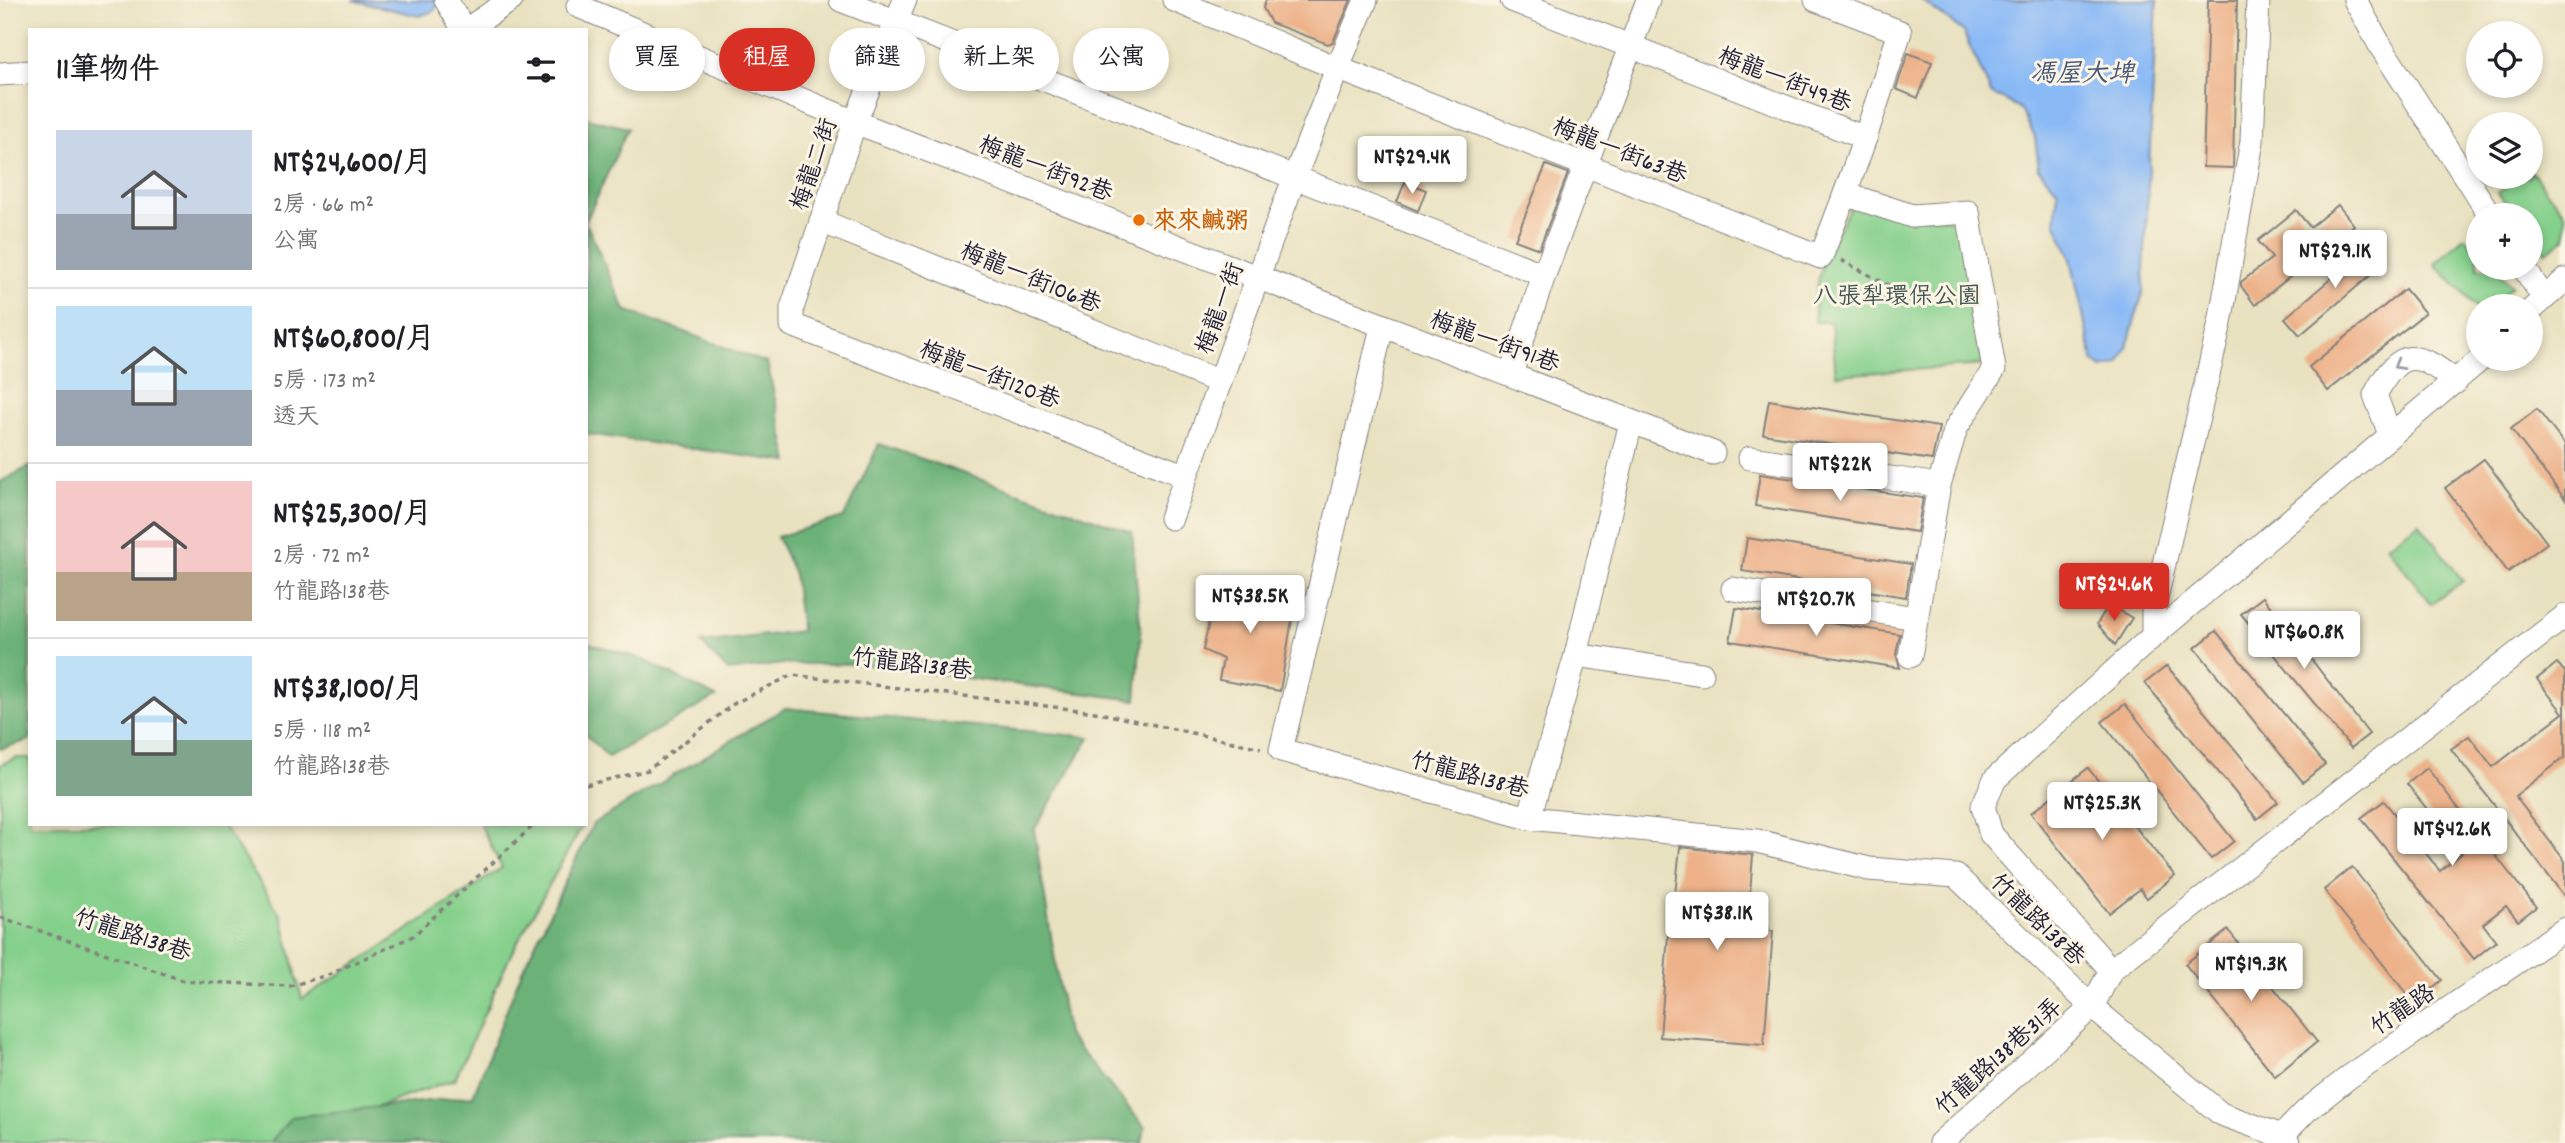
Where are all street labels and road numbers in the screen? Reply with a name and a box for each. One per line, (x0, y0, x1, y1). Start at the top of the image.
street label: 梅龍一街49巷 (1712, 41, 1856, 123)
street label: 梅龍一街63巷 (1546, 111, 1691, 194)
street label: 梅龍二街 (784, 114, 848, 216)
street label: 梅龍一街92巷 (973, 130, 1117, 212)
street label: 梅龍一街106巷 (954, 236, 1106, 324)
street label: 梅龍一街 (1189, 258, 1254, 360)
street label: 梅龍一街91巷 (1424, 305, 1564, 383)
street label: 梅龍一街120巷 (913, 334, 1064, 419)
street label: 竹龍路138巷 (849, 642, 974, 690)
street label: 竹龍路138巷 (1406, 745, 1532, 809)
street label: 竹龍路138巷 (1980, 867, 2091, 976)
street label: 竹龍路138巷 (69, 902, 195, 972)
street label: 竹龍路 (2364, 977, 2443, 1046)
street label: 竹龍路138巷31弄 (1929, 992, 2071, 1125)

